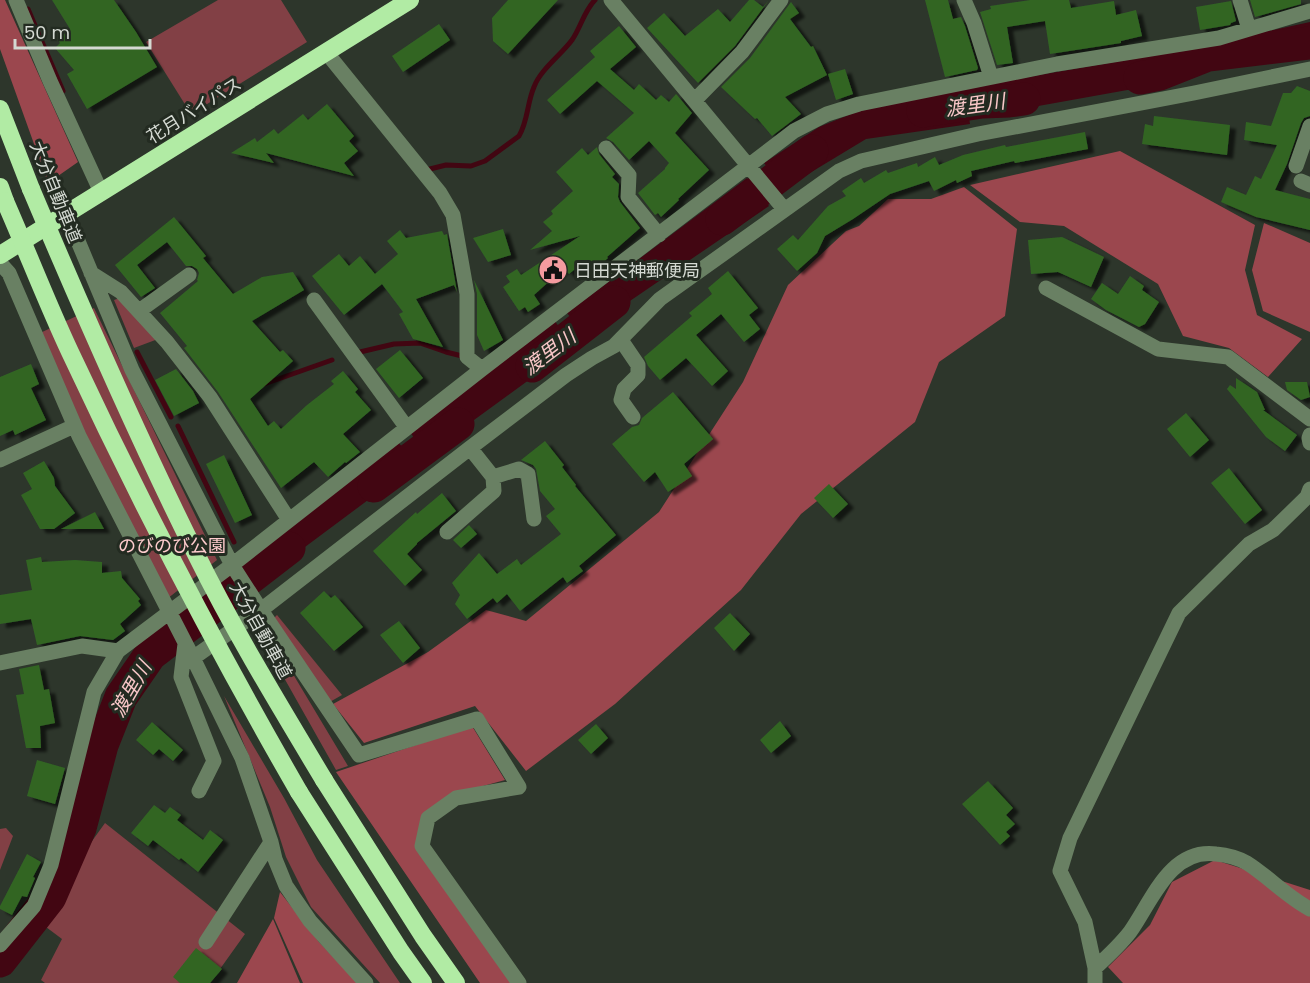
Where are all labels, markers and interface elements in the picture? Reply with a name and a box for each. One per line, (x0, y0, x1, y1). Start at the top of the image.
scale bar (15, 12, 150, 50)
text: 50 m (24, 20, 70, 45)
street label: 花月バイパス (142, 71, 246, 149)
water label: 渡里川 (943, 87, 1009, 123)
street label: 大分自動車道 (24, 137, 88, 247)
public building icon: 日田天神郵便局 (537, 254, 569, 286)
place label: 日田天神郵便局 (574, 258, 700, 283)
water label: 渡里川 (517, 322, 583, 381)
park label: のびのび公園 (118, 533, 226, 558)
street label: 大分自動車道 (224, 577, 298, 683)
water label: 渡里川 (104, 654, 159, 722)

